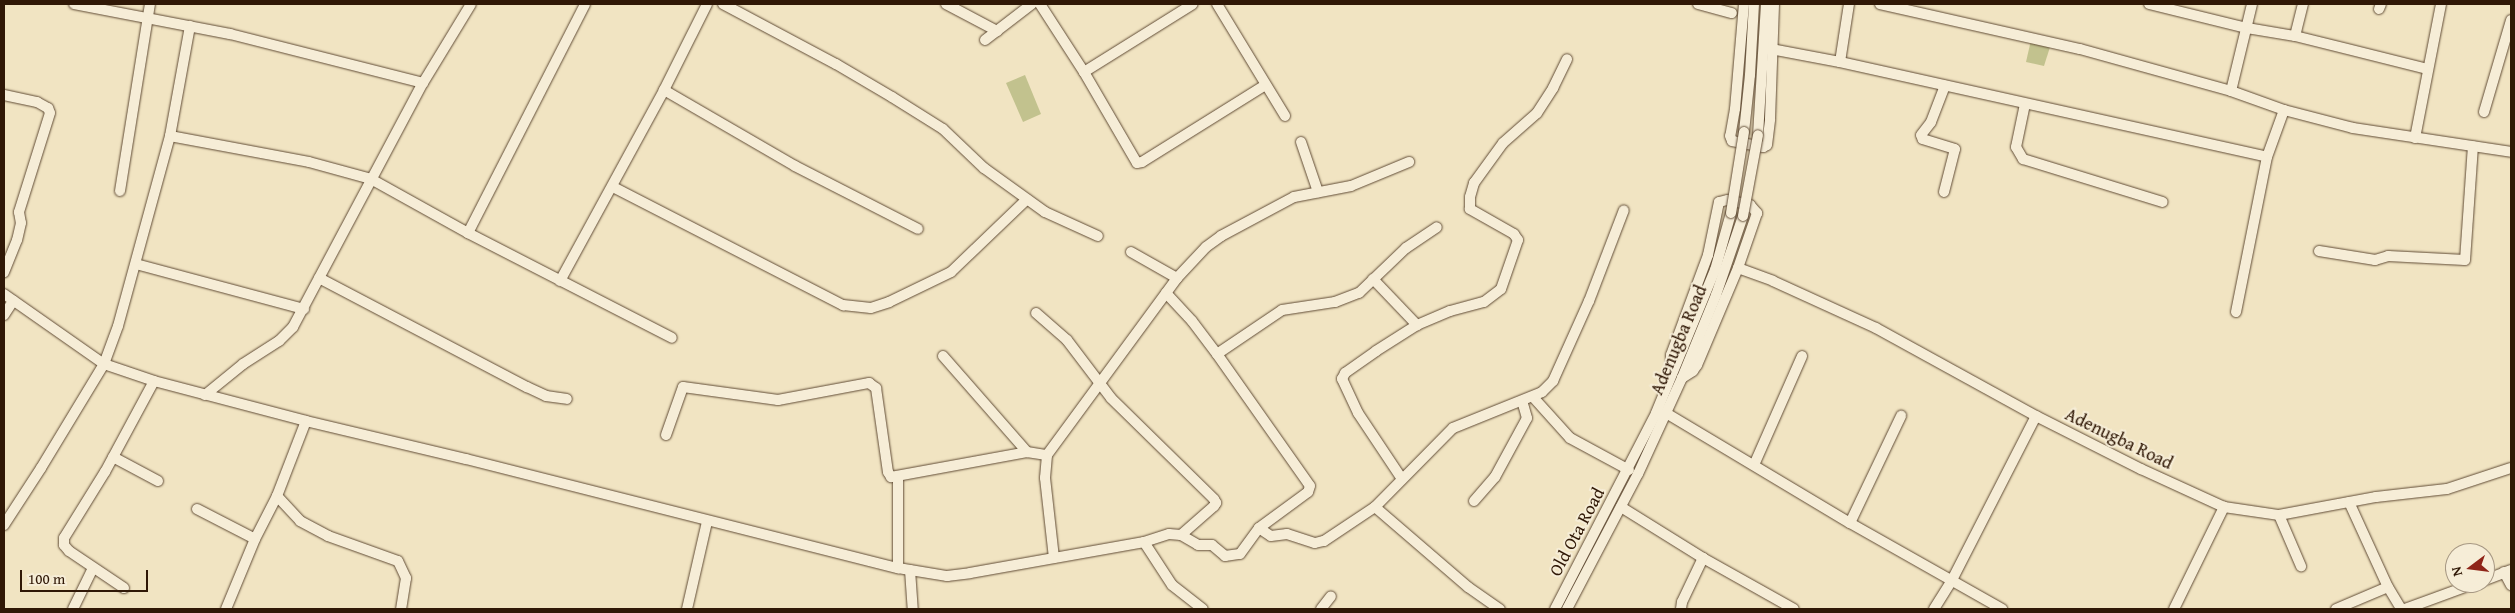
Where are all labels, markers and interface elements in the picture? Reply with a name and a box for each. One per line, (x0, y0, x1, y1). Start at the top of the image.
street label: Adenugba Road (1646, 282, 1712, 398)
street label: Adenugba Road (2062, 404, 2176, 474)
street label: Old Ota Road (1545, 484, 1609, 580)
north arrow (2445, 543, 2495, 593)
scale bar (22, 560, 150, 592)
text: N (2446, 565, 2467, 579)
text: 100 m (28, 568, 65, 589)

